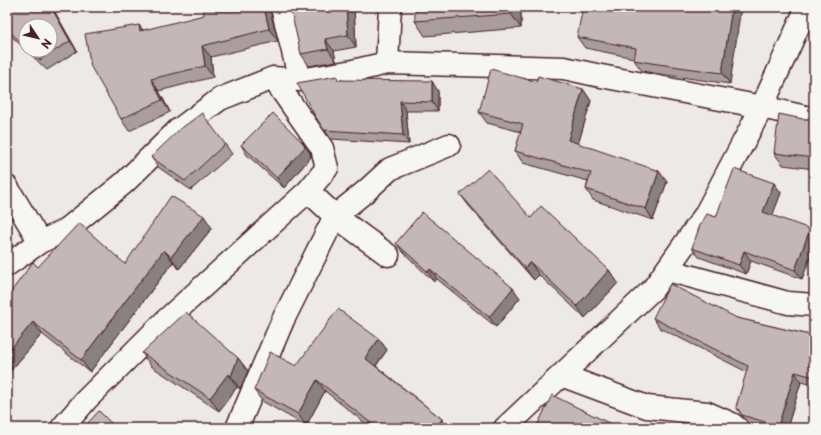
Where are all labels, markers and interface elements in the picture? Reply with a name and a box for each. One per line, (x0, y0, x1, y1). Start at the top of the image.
north arrow (18, 18, 58, 58)
text: N (37, 36, 56, 53)

